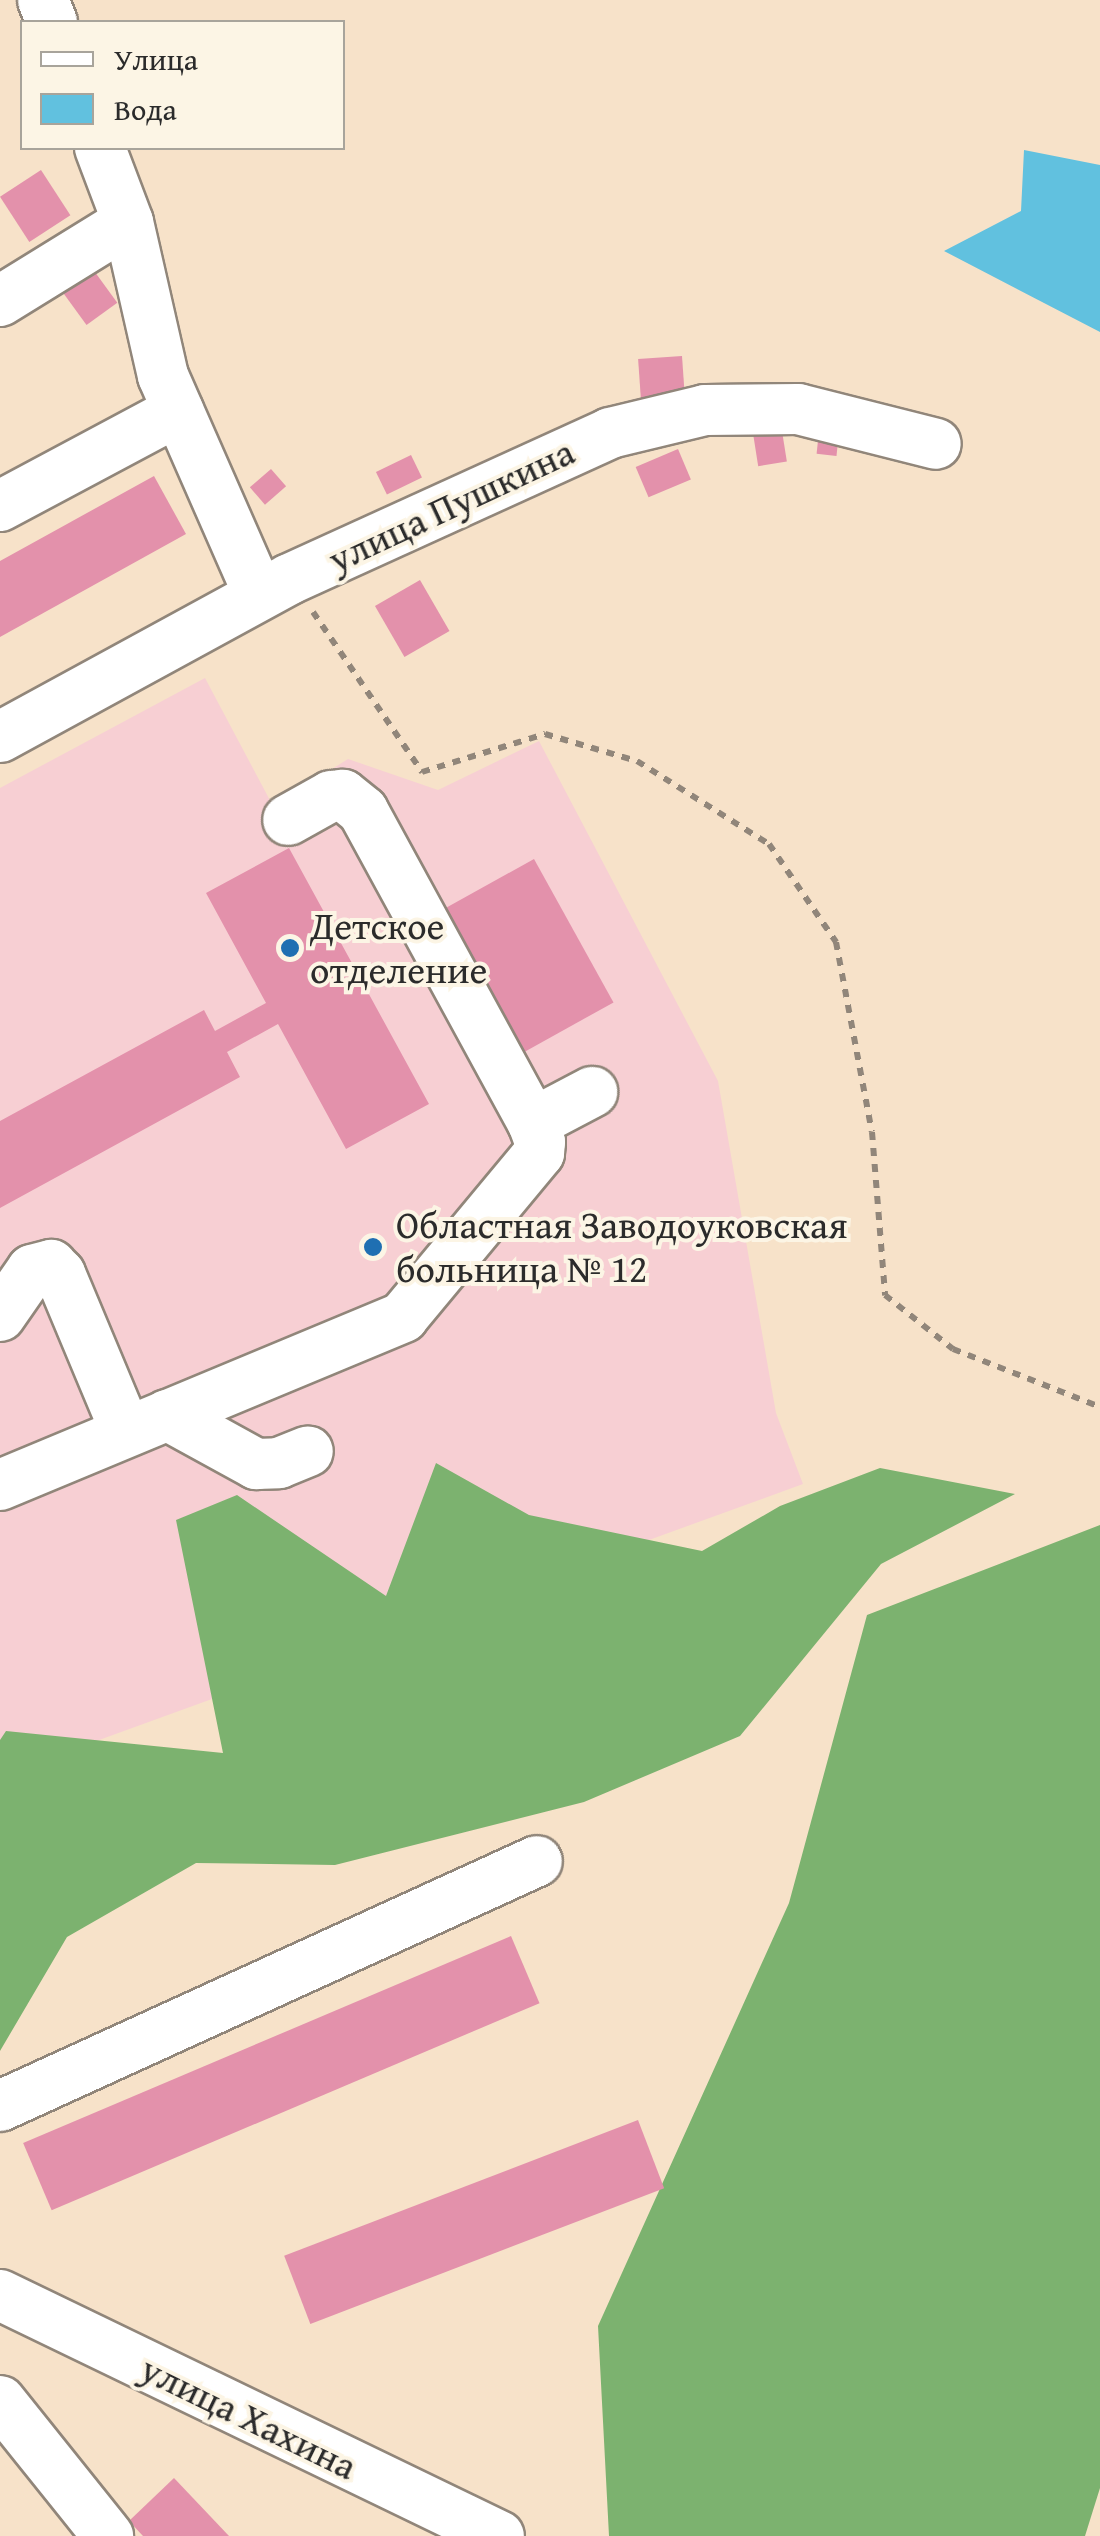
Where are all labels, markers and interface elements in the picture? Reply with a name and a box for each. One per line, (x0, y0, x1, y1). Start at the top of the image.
legend (20, 20, 345, 150)
text: Улица (114, 37, 198, 81)
text: Вода (114, 87, 177, 131)
street label: улица Пушкина (321, 428, 581, 582)
place label: Детское отделение (310, 903, 487, 992)
marker: Детское отделение (279, 937, 301, 959)
place label: Областная Заводоуковская больница № 12 (396, 1202, 847, 1292)
marker: Областная Заводоуковская больница № 12 (360, 1234, 386, 1260)
street label: улица Хахина (134, 2345, 364, 2489)

